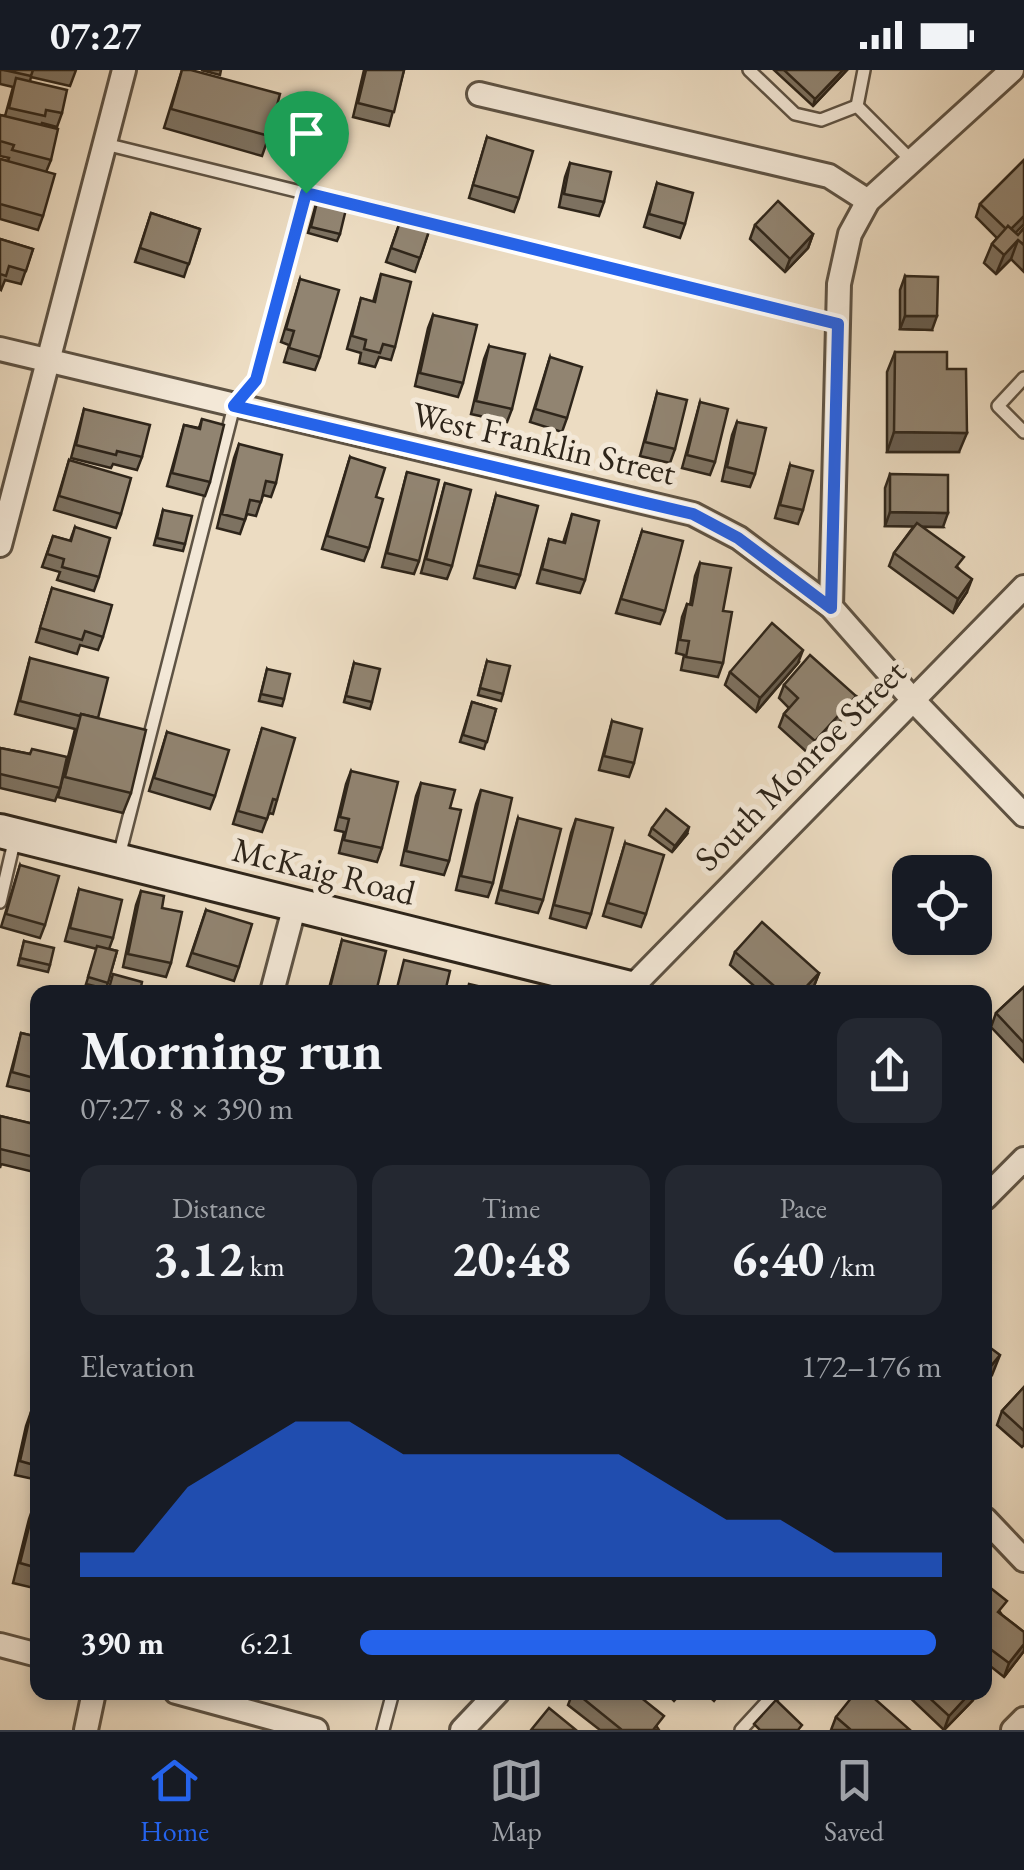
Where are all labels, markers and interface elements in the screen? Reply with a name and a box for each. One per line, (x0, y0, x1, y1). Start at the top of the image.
text: 07:27 (50, 11, 141, 60)
pin (264, 91, 349, 194)
icon: arrive (279, 106, 334, 161)
street label: West Franklin Street (408, 390, 680, 495)
street label: South Monroe Street (684, 649, 915, 880)
street label: McKaig Road (228, 826, 421, 915)
map controls (892, 855, 992, 955)
button: locate (892, 855, 992, 955)
text: Morning run (80, 1014, 383, 1085)
button: share (837, 1018, 942, 1123)
text: 07:27 · 8 × 390 m (80, 1087, 293, 1129)
text: Distance (172, 1190, 265, 1226)
text: Time (482, 1190, 540, 1226)
text: Pace (780, 1190, 827, 1226)
text: 3.12 (153, 1226, 244, 1291)
text: 20:48 (451, 1226, 571, 1291)
text: 6:40 (731, 1226, 824, 1291)
text: km (244, 1248, 285, 1284)
text: /km (824, 1248, 876, 1284)
text: Elevation (80, 1345, 195, 1387)
text: 172–176 m (801, 1345, 942, 1387)
text: 390 m (80, 1622, 164, 1664)
text: 6:21 (240, 1622, 294, 1664)
tab: Home (140, 1753, 209, 1849)
tab: Map (489, 1753, 544, 1849)
tab: Saved (824, 1753, 884, 1849)

